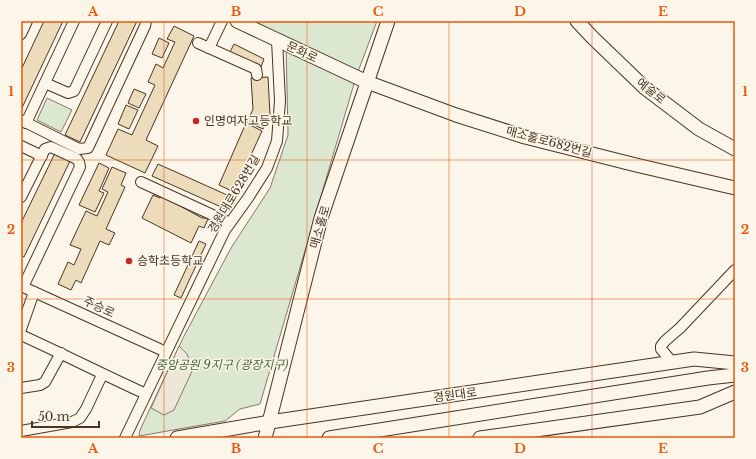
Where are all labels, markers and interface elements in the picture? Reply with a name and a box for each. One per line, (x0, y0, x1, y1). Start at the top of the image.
text: A (87, 3, 99, 20)
text: B (231, 3, 241, 20)
text: C (373, 3, 384, 20)
text: D (514, 3, 526, 20)
text: E (658, 3, 668, 20)
street label: 문화로 (284, 38, 320, 65)
street label: 예술로 (634, 74, 669, 107)
text: 1 (8, 83, 14, 100)
text: 1 (742, 83, 748, 100)
place label: 인명여자고등학교 (204, 113, 292, 128)
marker: 인명여자고등학교 (191, 116, 201, 126)
street label: 매소홀로682번길 (504, 123, 594, 160)
street label: 경원대로628번길 (204, 152, 263, 236)
street label: 매소홀로 (306, 204, 333, 250)
text: 2 (7, 221, 15, 238)
text: 2 (741, 221, 749, 238)
place label: 승학초등학교 (137, 253, 203, 268)
marker: 승학초등학교 (124, 256, 134, 266)
street label: 주승로 (81, 293, 117, 320)
park label: 중앙공원 9지구 (광장지구) (156, 357, 288, 372)
text: 3 (7, 359, 15, 376)
text: 3 (741, 359, 749, 376)
street label: 경원대로 (432, 384, 478, 405)
scale bar (32, 403, 99, 429)
text: 50 m (38, 409, 70, 424)
text: A (87, 440, 99, 457)
text: B (231, 440, 241, 457)
text: C (373, 440, 384, 457)
text: D (514, 440, 526, 457)
text: E (658, 440, 668, 457)

